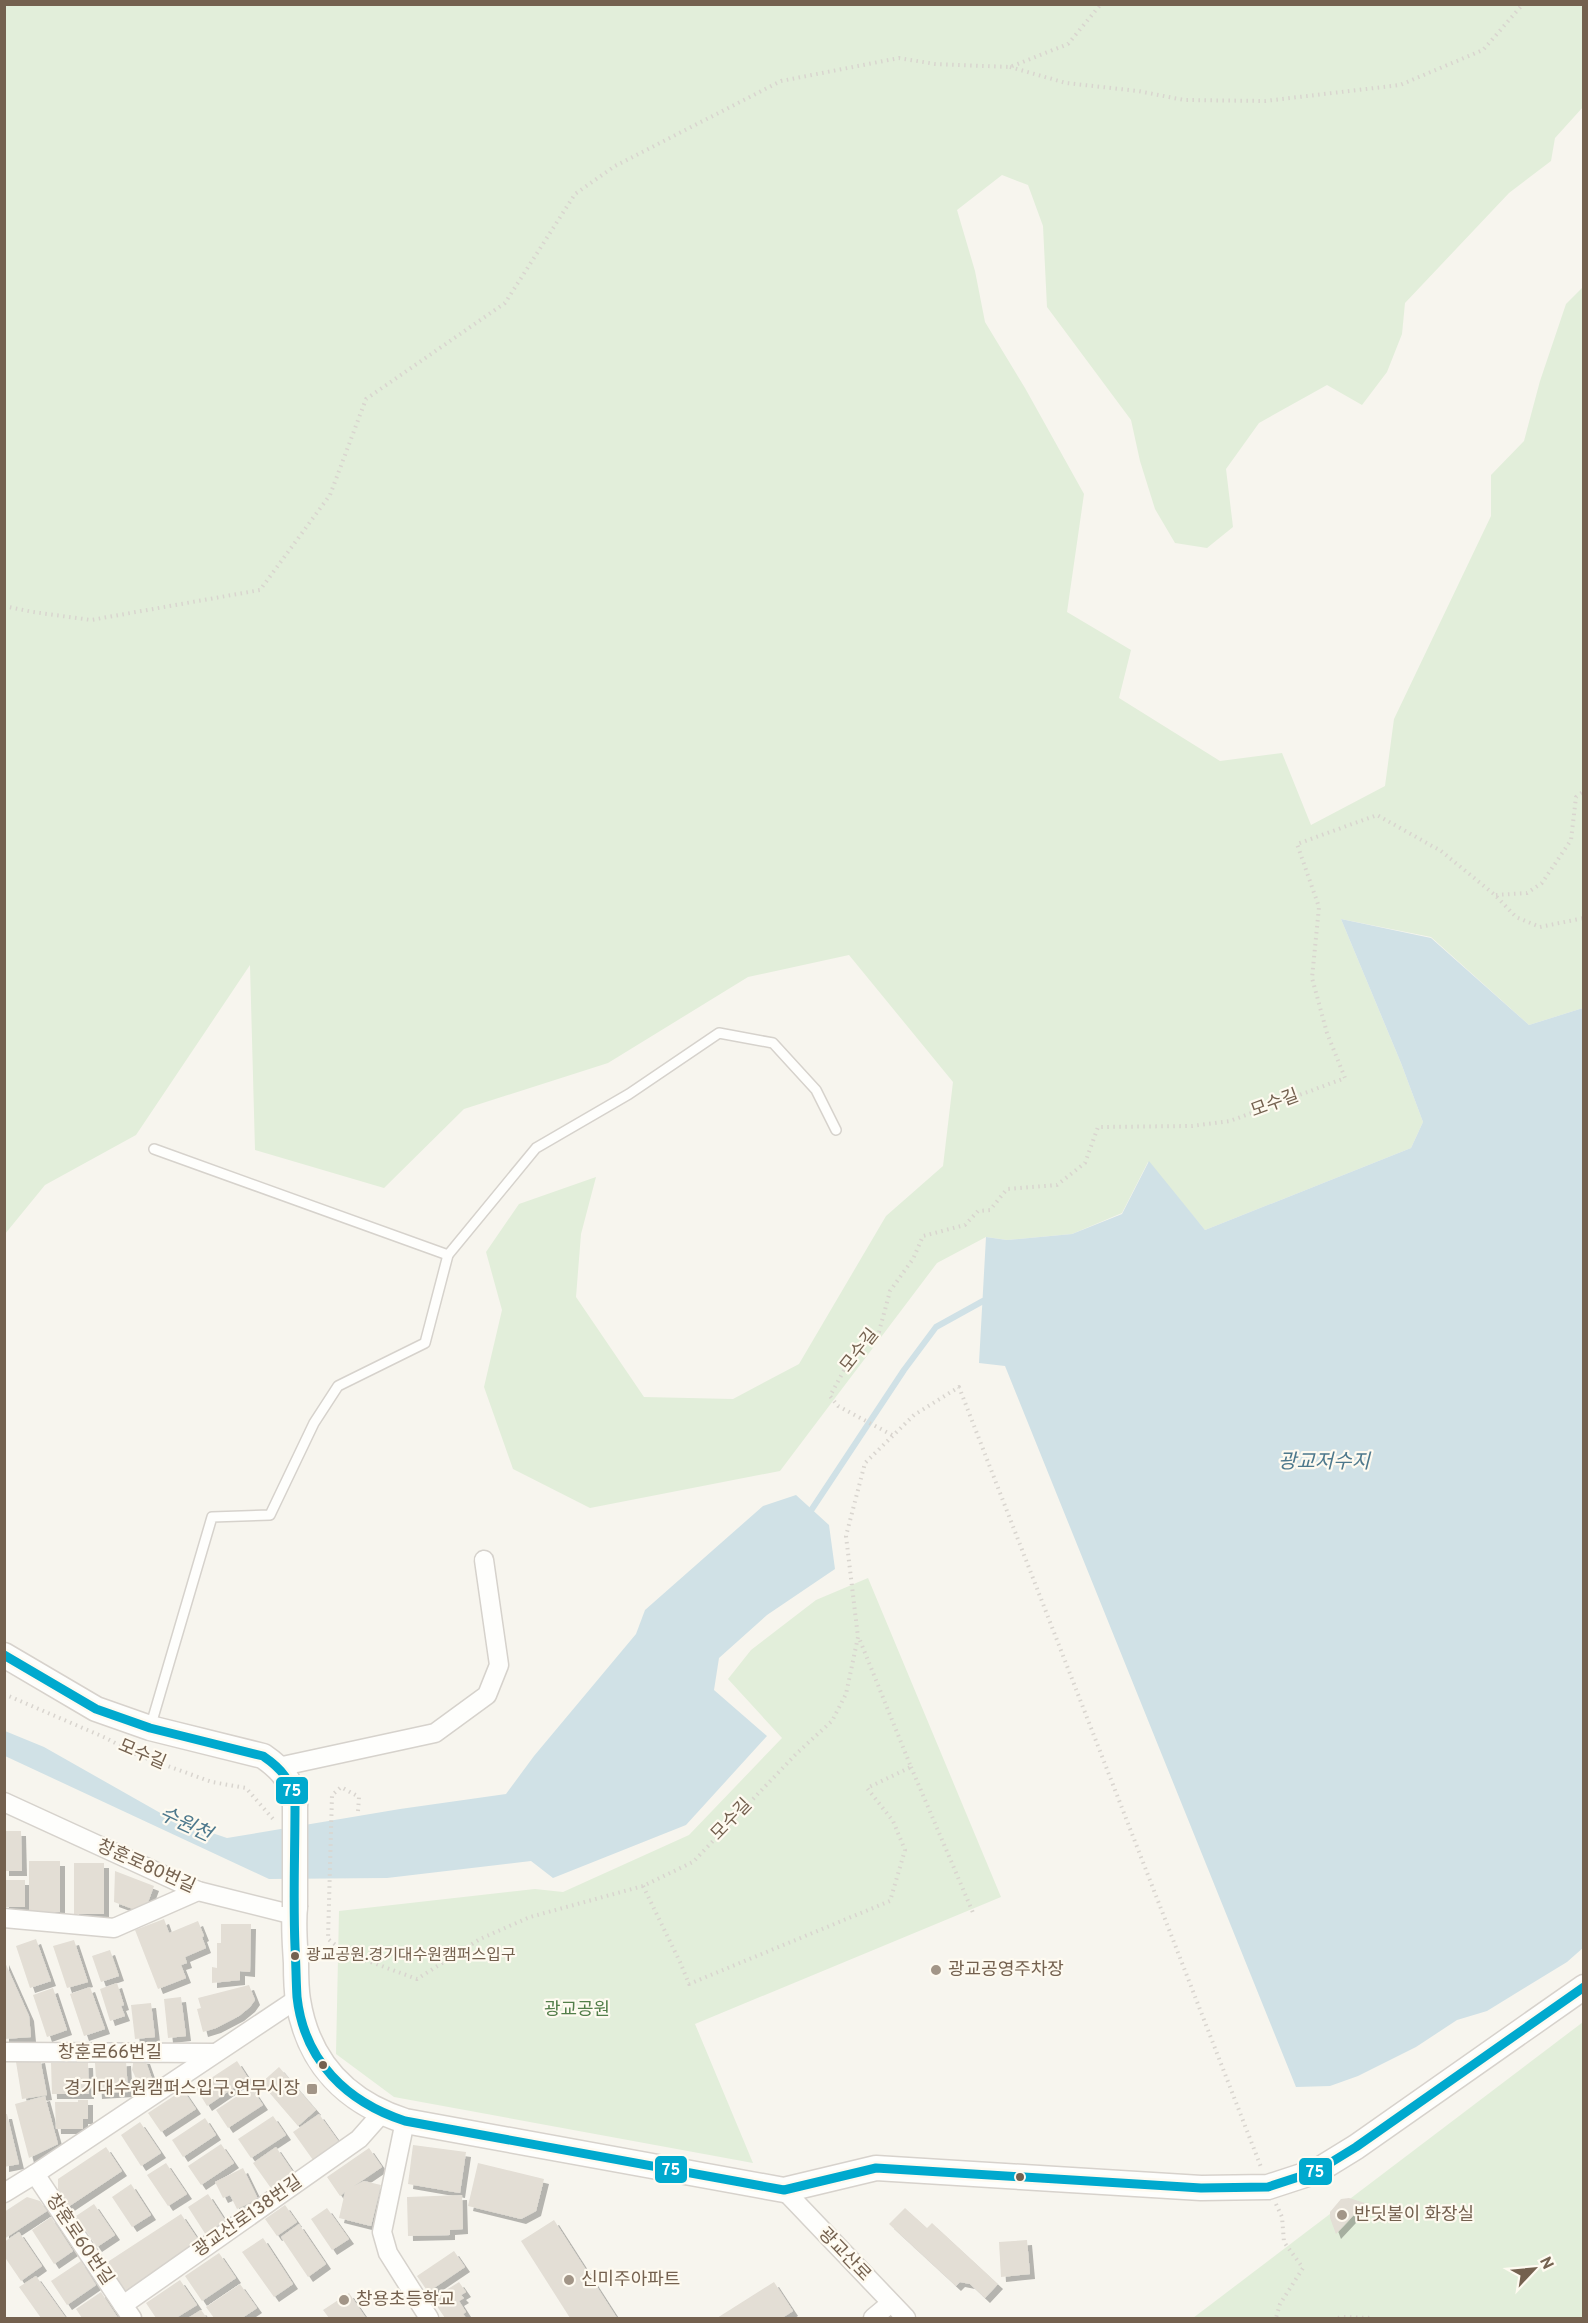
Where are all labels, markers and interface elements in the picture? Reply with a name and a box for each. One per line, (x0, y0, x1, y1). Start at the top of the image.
street label: 모수길 (1248, 1085, 1302, 1123)
street label: 모수길 (836, 1324, 884, 1378)
water label: 광교저수지 (1278, 1450, 1372, 1476)
street label: 모수길 (115, 1735, 169, 1775)
line badge: 75 (275, 1776, 309, 1805)
text: 75 (283, 1782, 301, 1802)
street label: 모수길 (706, 1794, 758, 1846)
water label: 수원천 (154, 1802, 218, 1850)
street label: 창훈로80번길 (93, 1835, 199, 1899)
place label: 광교공원.경기대수원캠퍼스입구 (306, 1946, 516, 1966)
marker: 광교공원.경기대수원캠퍼스입구 (289, 1950, 301, 1962)
place label: 광교공영주차장 (948, 1959, 1064, 1982)
marker: 광교공영주차장 (929, 1963, 943, 1977)
park label: 광교공원 (544, 1999, 610, 2022)
street label: 창훈로66번길 (58, 2042, 162, 2065)
unlabelled marker (317, 2059, 329, 2071)
place label: 경기대수원캠퍼스입구.연무시장 (64, 2078, 300, 2101)
marker: 경기대수원캠퍼스입구.연무시장 (305, 2082, 319, 2096)
line badge: 75 (654, 2155, 688, 2184)
line badge: 75 (1298, 2157, 1333, 2186)
text: 75 (662, 2161, 680, 2181)
text: 75 (1306, 2163, 1324, 2183)
street label: 광교산로138번길 (189, 2171, 307, 2263)
unlabelled marker (1014, 2171, 1026, 2183)
street label: 창훈로60번길 (40, 2190, 118, 2290)
place label: 반딧불이 화장실 (1354, 2204, 1474, 2227)
marker: 반딧불이 화장실 (1335, 2208, 1349, 2222)
street label: 광교산로 (813, 2223, 875, 2287)
north arrow (1504, 2239, 1564, 2299)
text: N (1534, 2254, 1557, 2273)
place label: 신미주아파트 (581, 2269, 680, 2292)
marker: 신미주아파트 (562, 2273, 576, 2287)
place label: 창용초등학교 (356, 2289, 455, 2312)
marker: 창용초등학교 (337, 2293, 351, 2307)

